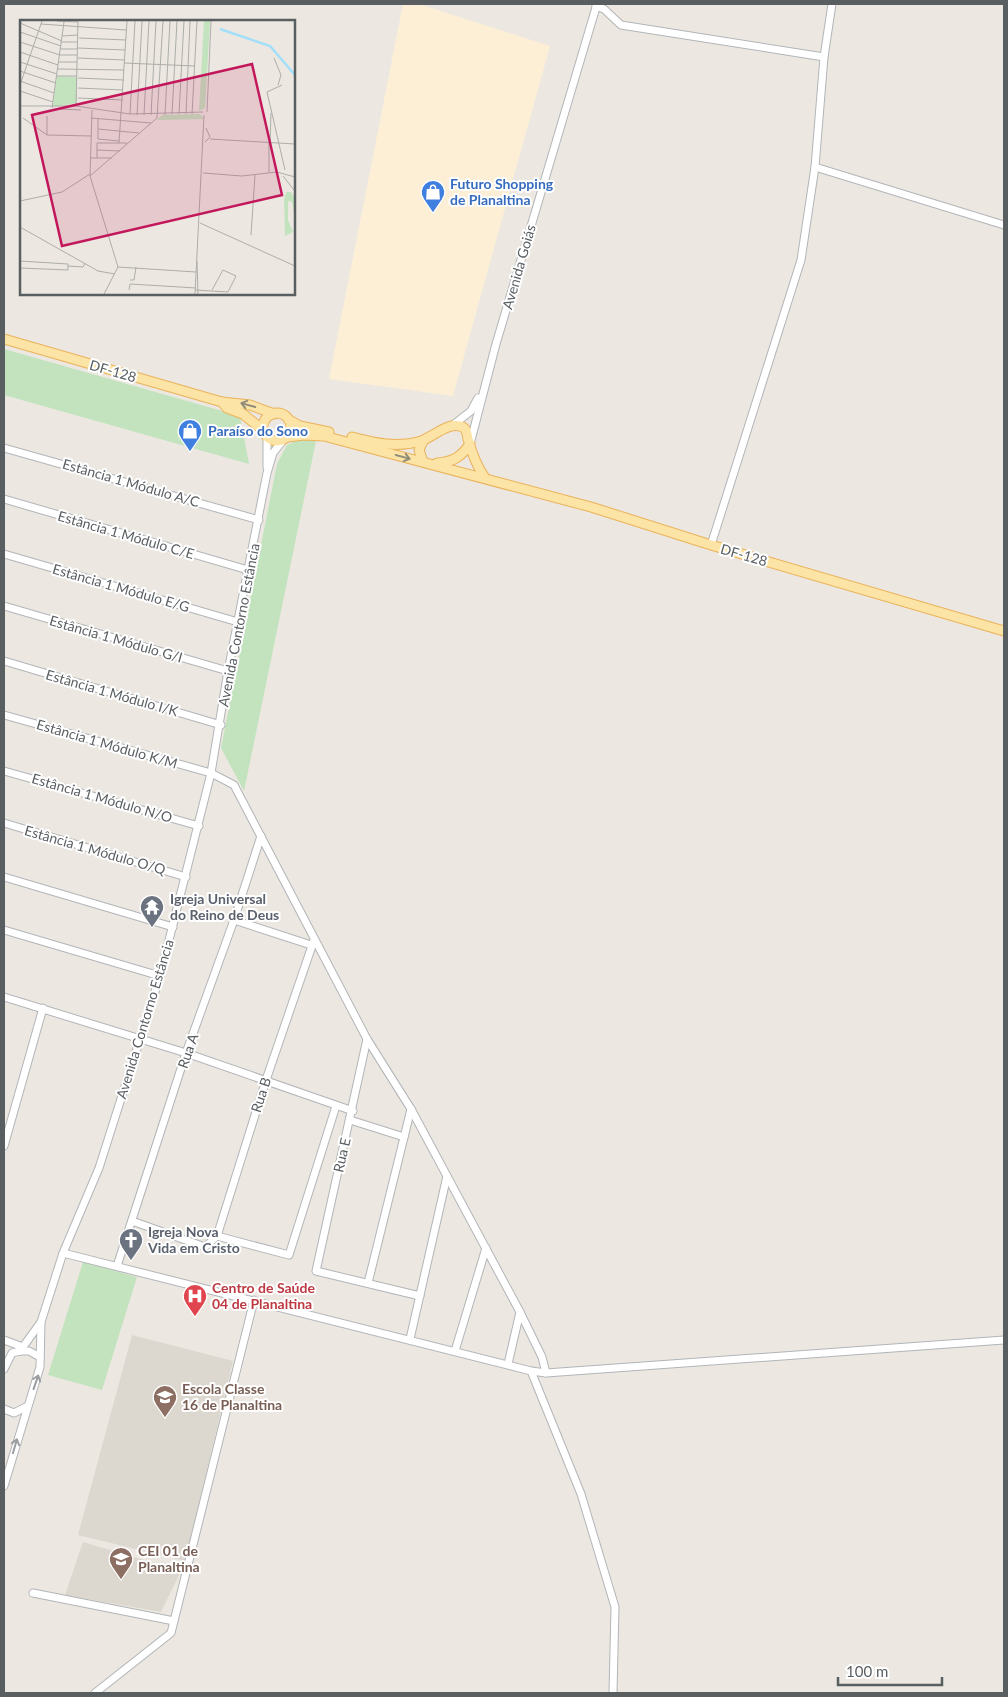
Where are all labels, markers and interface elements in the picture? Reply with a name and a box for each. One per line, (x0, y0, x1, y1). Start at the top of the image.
inset map (20, 20, 295, 295)
place label: Futuro Shopping de Planaltina (450, 175, 554, 208)
shop icon: Futuro Shopping de Planaltina (420, 179, 446, 213)
street label: Avenida Goiás (498, 223, 539, 311)
street label: DF-128 (88, 356, 139, 385)
one-way arrow (241, 400, 257, 410)
shop icon: Paraíso do Sono (177, 418, 203, 452)
place label: Paraíso do Sono (208, 422, 308, 439)
one-way arrow (394, 453, 410, 462)
street label: Estância 1 Módulo A/C (61, 455, 202, 510)
street label: Estância 1 Módulo C/E (56, 507, 196, 562)
street label: DF-128 (719, 540, 770, 569)
street label: Avenida Contorno Estância (214, 542, 263, 708)
street label: Estância 1 Módulo E/G (51, 560, 192, 615)
street label: Estância 1 Módulo G/I (48, 611, 185, 666)
street label: Estância 1 Módulo I/K (44, 665, 181, 720)
street label: Estância 1 Módulo K/M (35, 715, 180, 772)
street label: Estância 1 Módulo N/O (30, 769, 174, 826)
street label: Estância 1 Módulo O/Q (23, 821, 168, 878)
place label: Igreja Universal do Reino de Deus (170, 890, 279, 923)
temple icon: Igreja Universal do Reino de Deus (139, 894, 165, 928)
street label: Avenida Contorno Estância (112, 937, 177, 1101)
street label: Rua A (174, 1031, 202, 1071)
street label: Rua B (247, 1075, 274, 1115)
street label: Rua E (329, 1136, 354, 1174)
place label: Igreja Nova Vida em Cristo (147, 1223, 240, 1256)
church icon: Igreja Nova Vida em Cristo (118, 1227, 144, 1261)
place label: Centro de Saúde 04 de Planaltina (212, 1279, 315, 1312)
hospital icon: Centro de Saúde 04 de Planaltina (182, 1283, 208, 1317)
one-way arrow (31, 1374, 41, 1390)
place label: Escola Classe 16 de Planaltina (182, 1380, 282, 1413)
school or university icon: Escola Classe 16 de Planaltina (152, 1384, 178, 1418)
one-way arrow (11, 1439, 21, 1455)
place label: CEI 01 de Planaltina (138, 1542, 200, 1575)
school or university icon: CEI 01 de Planaltina (108, 1546, 134, 1580)
scale bar (838, 1654, 942, 1686)
text: 100 m (846, 1662, 888, 1680)

